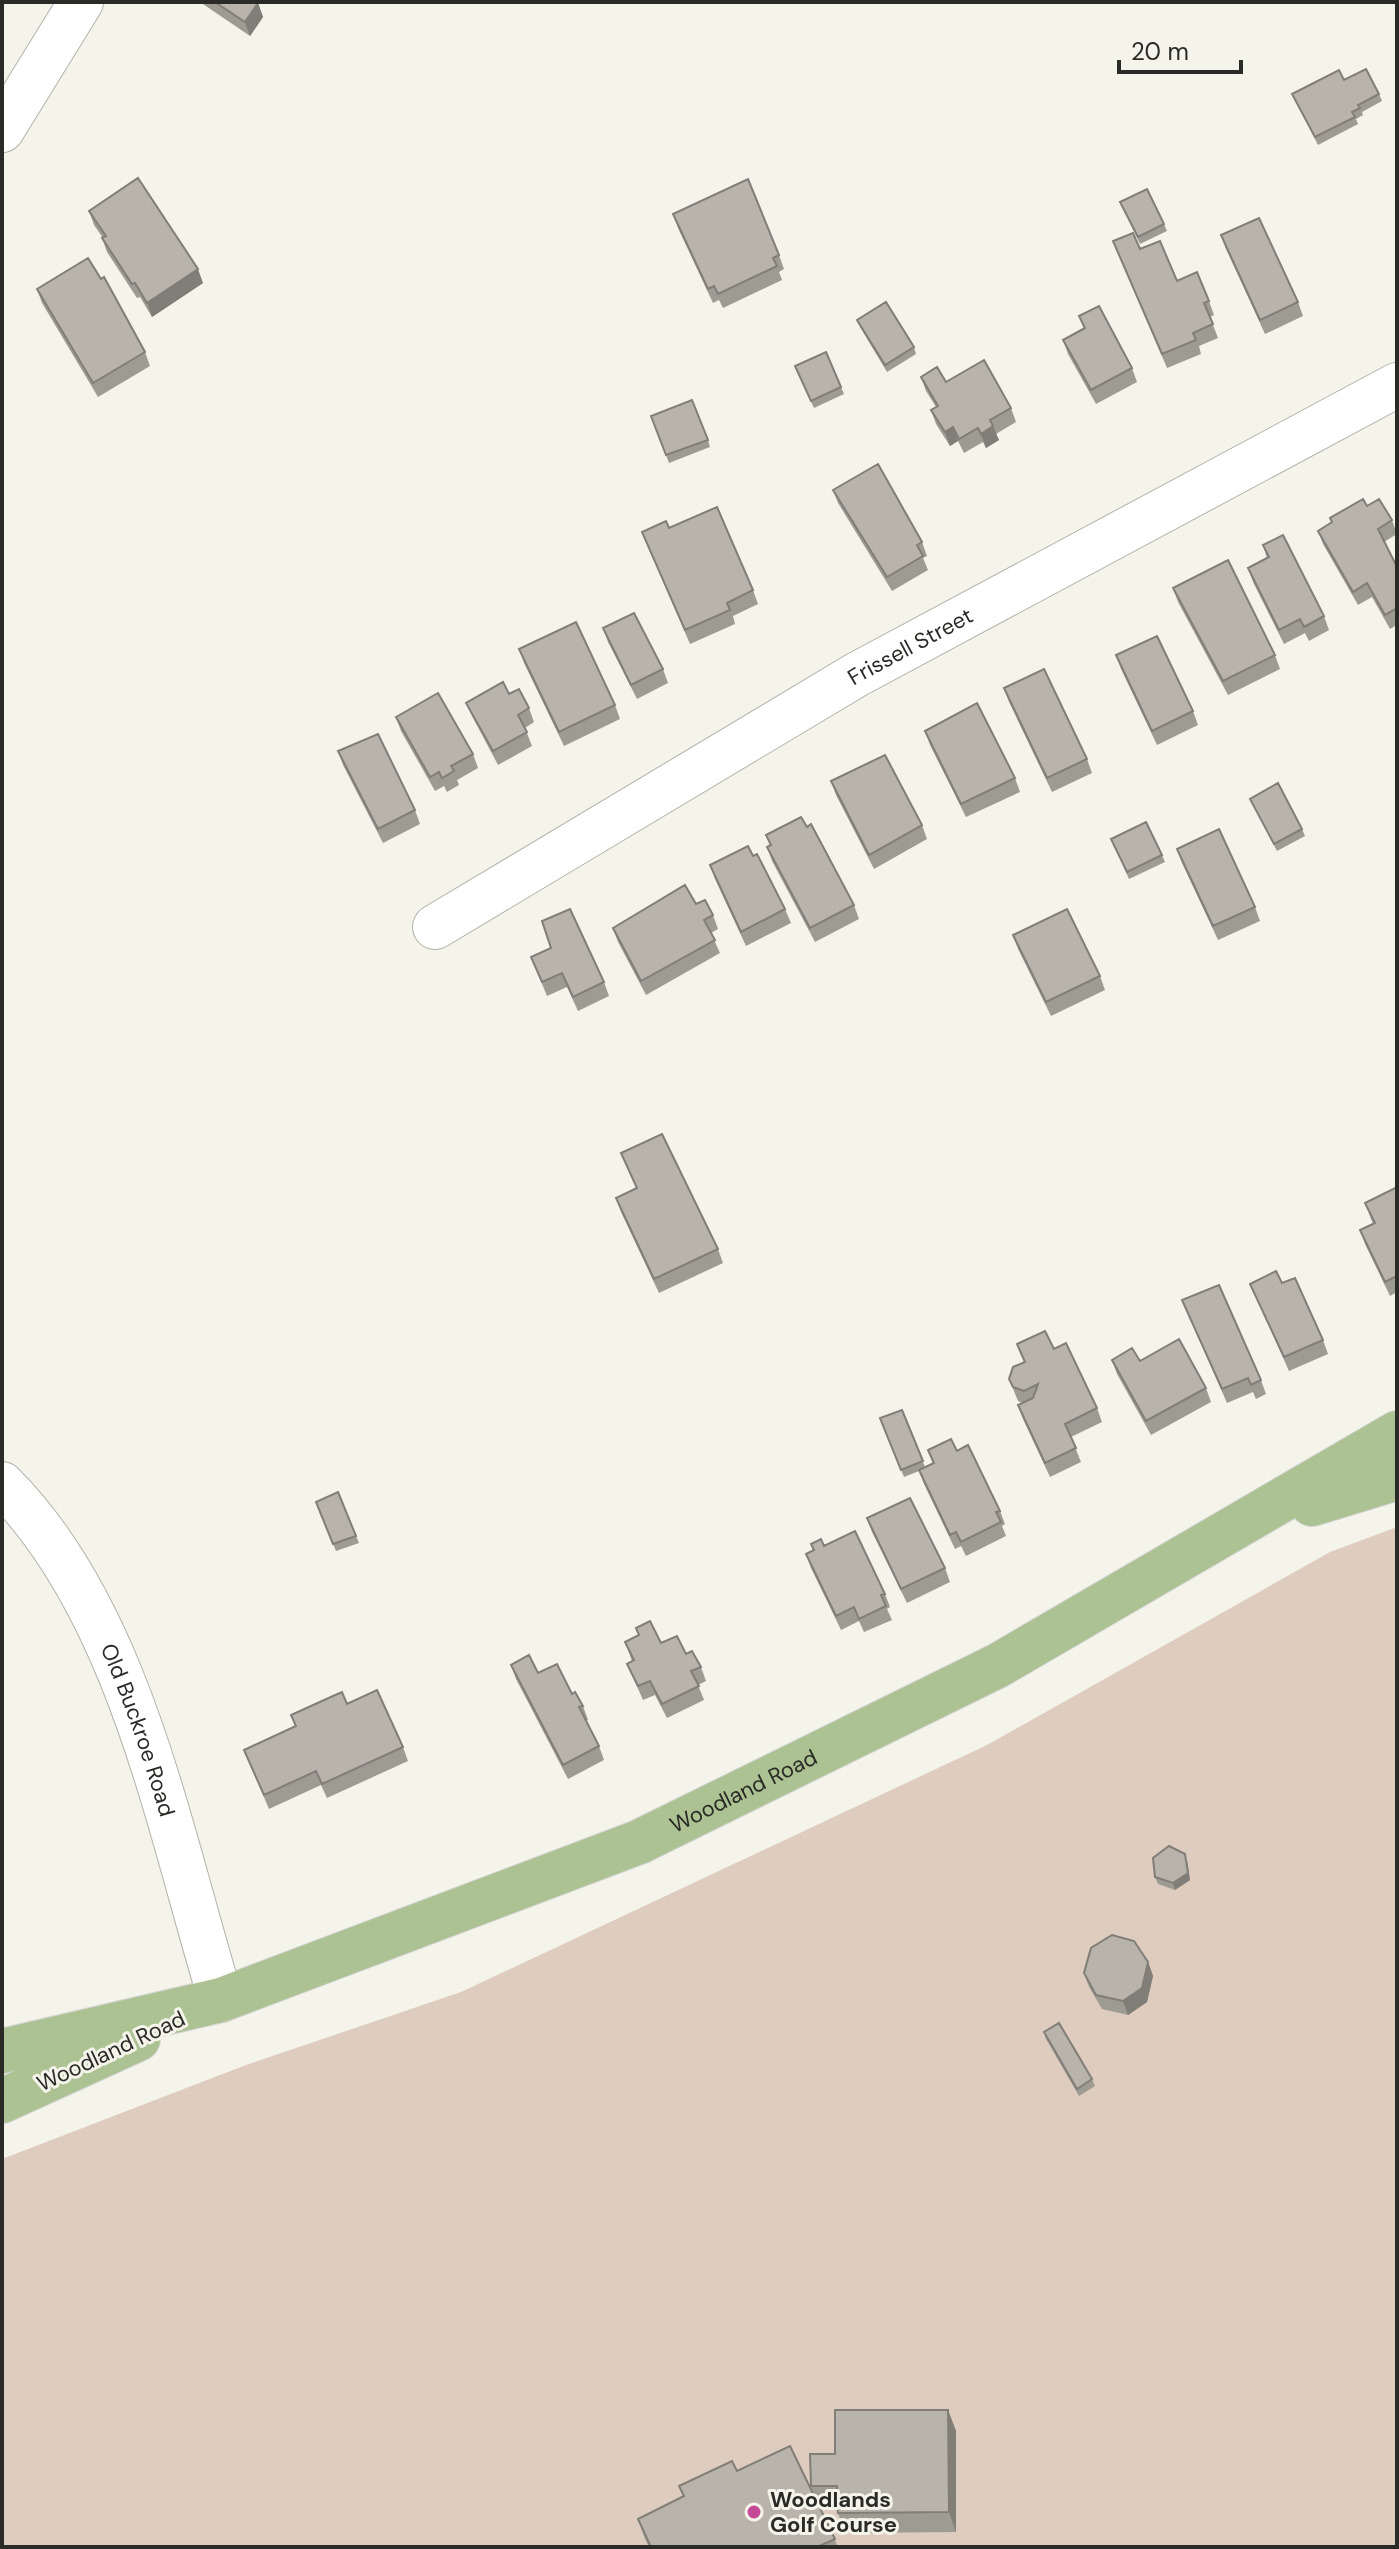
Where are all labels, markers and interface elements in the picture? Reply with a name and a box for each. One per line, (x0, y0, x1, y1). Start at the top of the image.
scale bar (1119, 24, 1241, 74)
text: 20 m (1131, 36, 1189, 67)
street label: Frissell Street (842, 601, 978, 691)
street label: Old Buckroe Road (94, 1639, 182, 1820)
street label: Woodland Road (665, 1742, 822, 1839)
street label: Woodland Road (32, 2004, 190, 2098)
place label: Woodlands Golf Course (770, 2485, 897, 2539)
marker: Woodlands Golf Course (745, 2503, 763, 2521)

